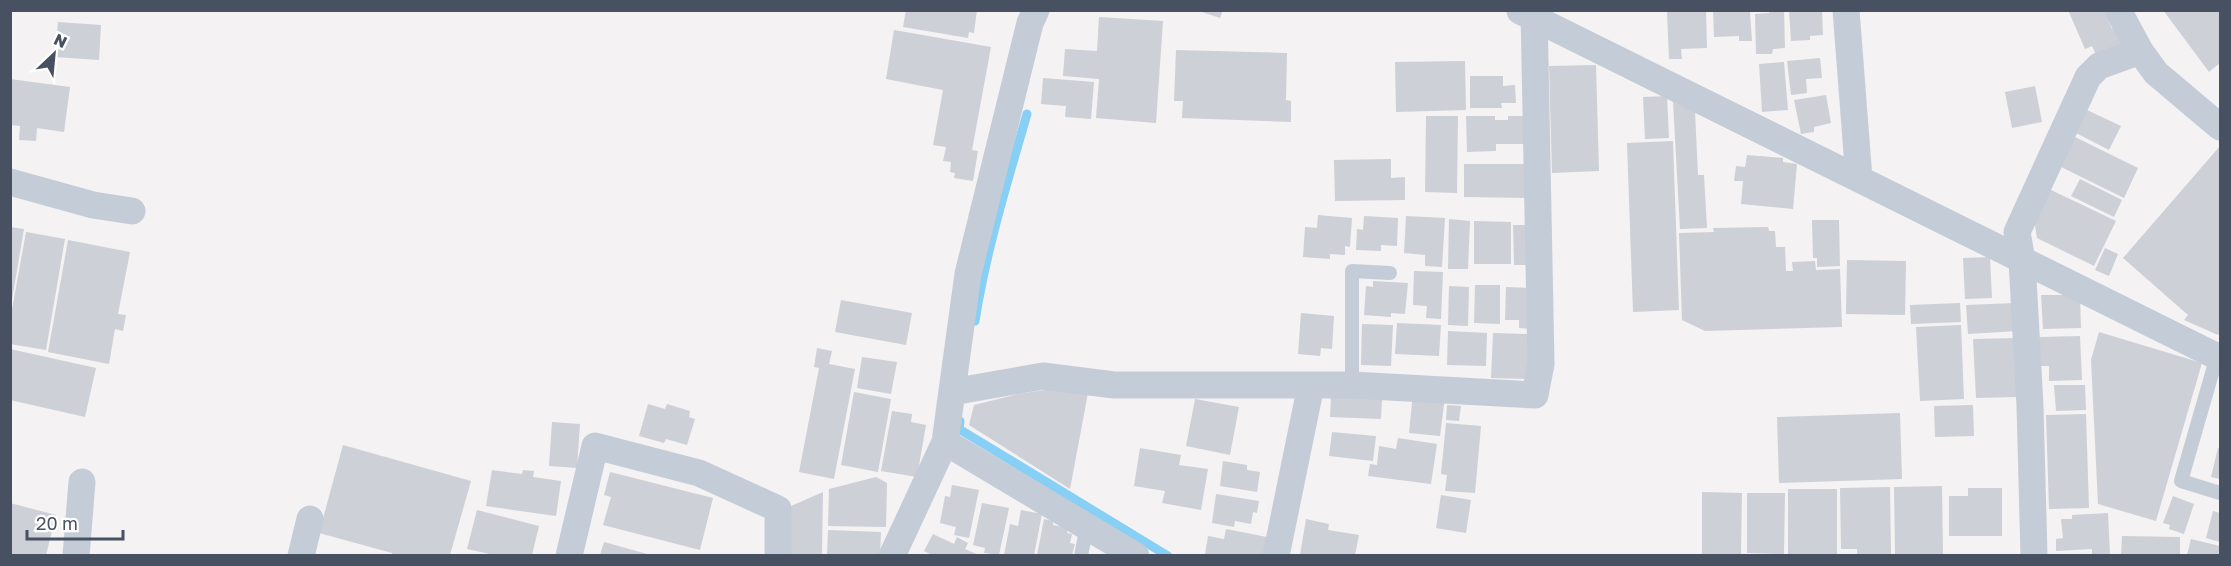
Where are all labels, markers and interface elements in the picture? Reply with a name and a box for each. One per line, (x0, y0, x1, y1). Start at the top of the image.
north arrow (24, 24, 84, 84)
text: N (51, 29, 70, 52)
scale bar (27, 503, 123, 541)
text: 20 m (36, 512, 78, 534)

